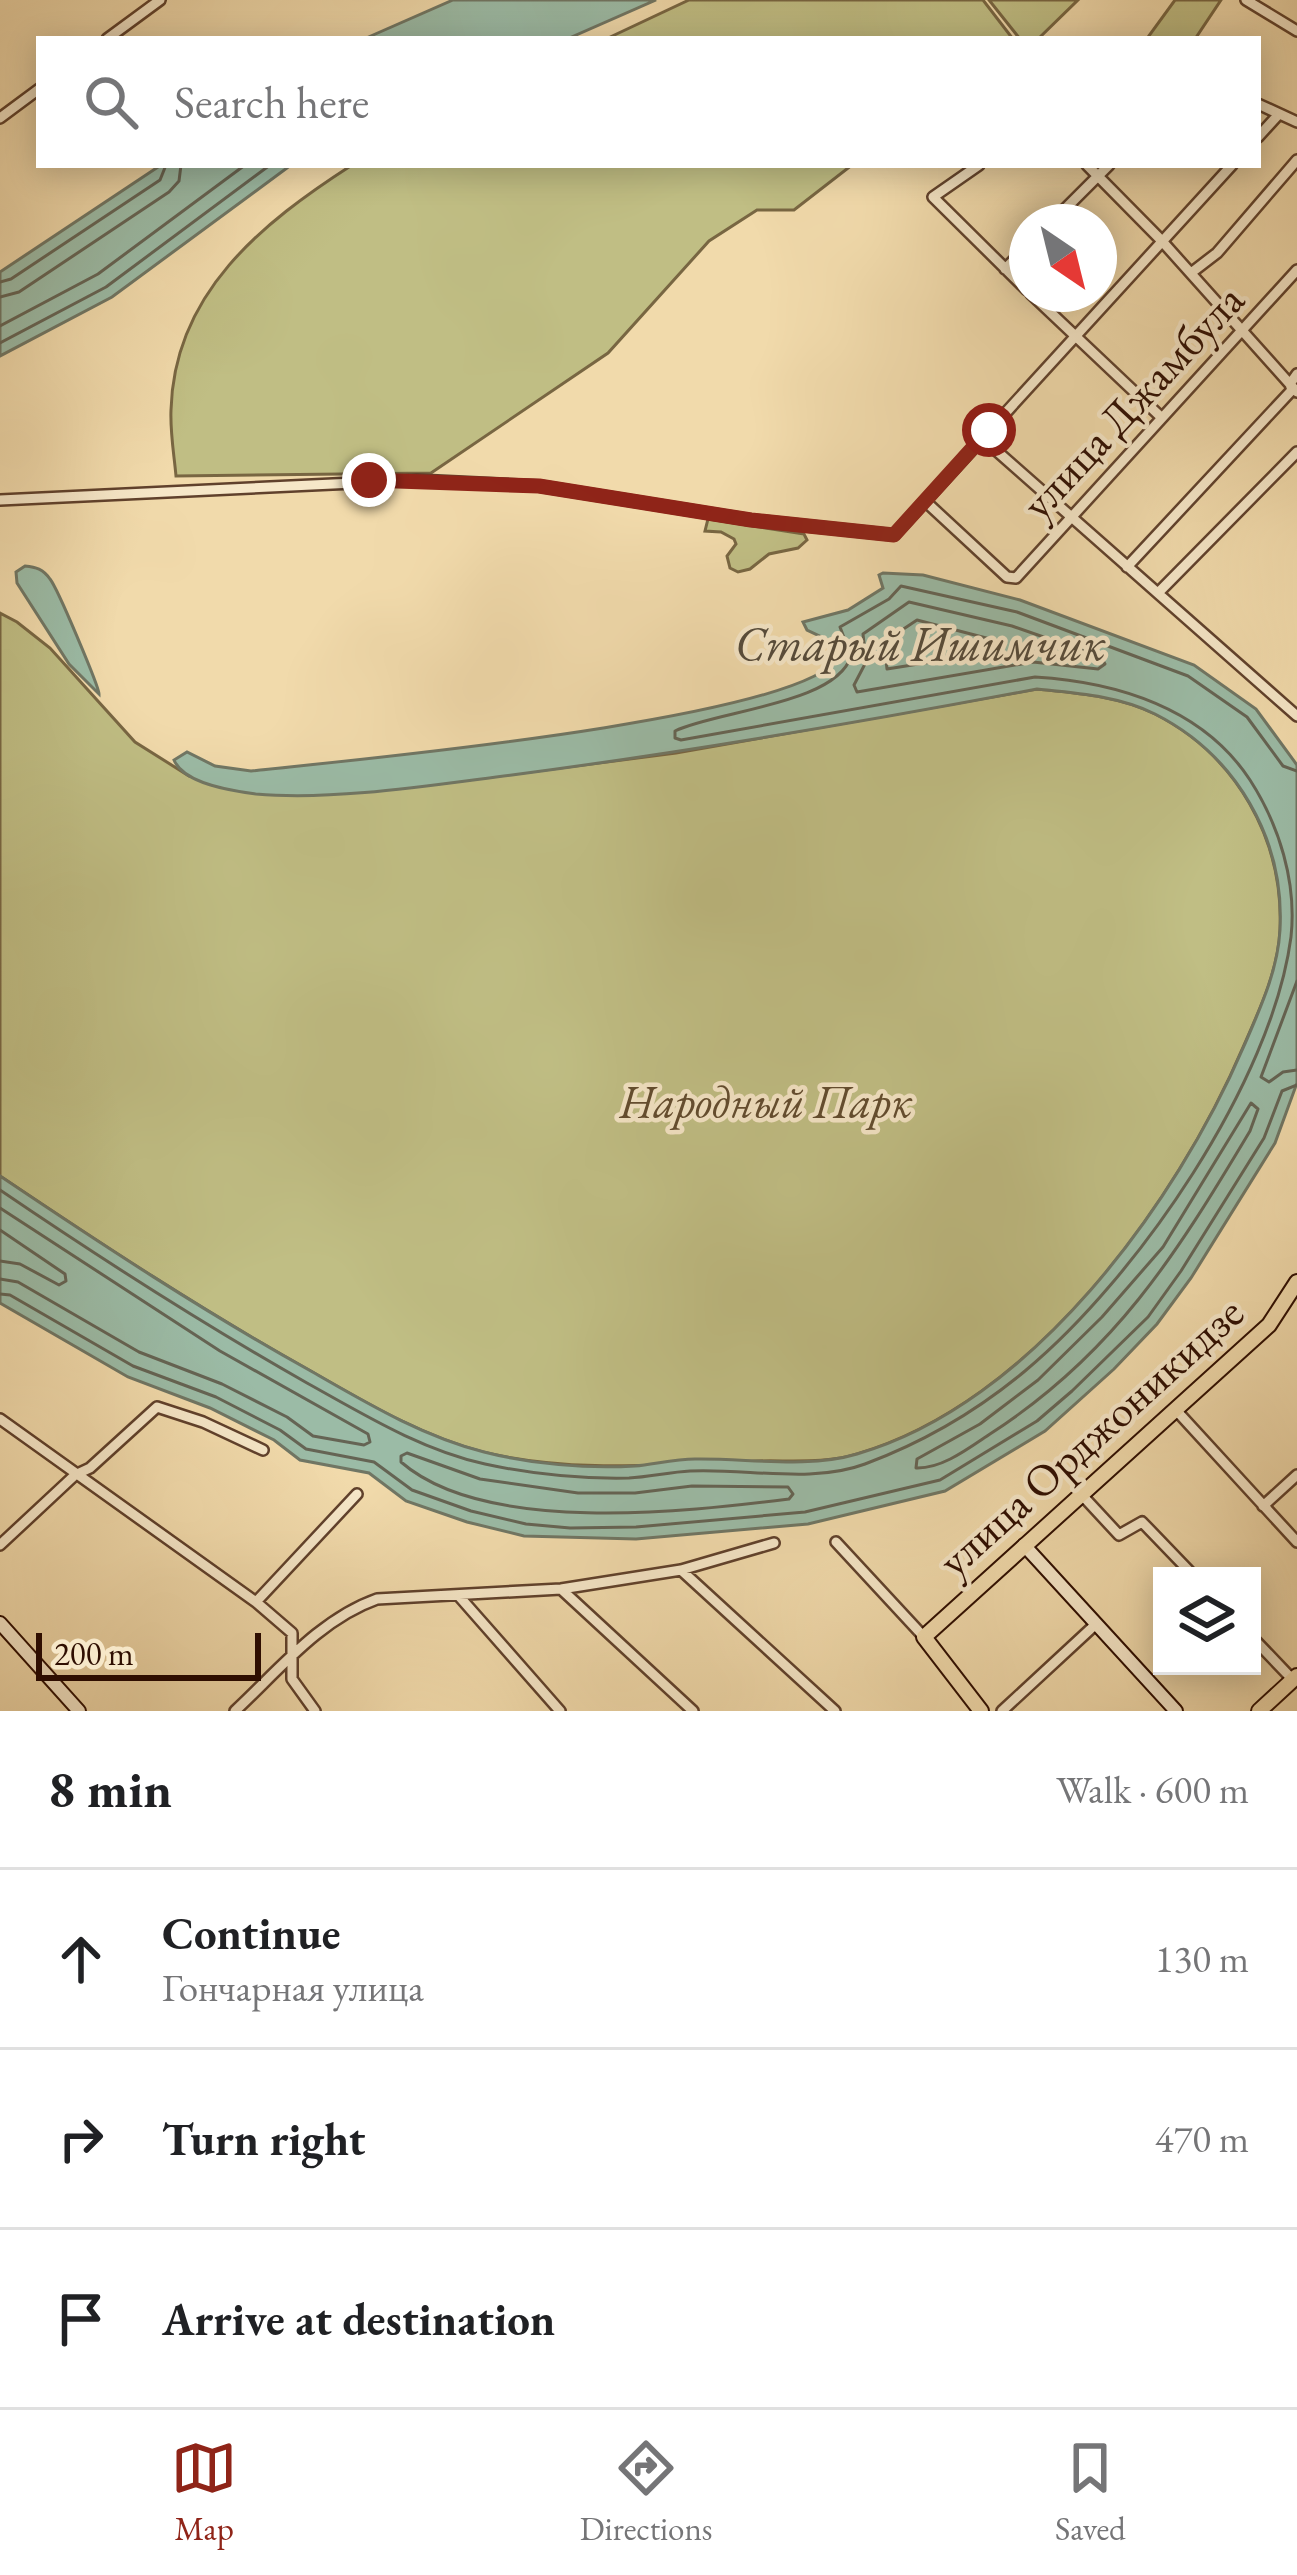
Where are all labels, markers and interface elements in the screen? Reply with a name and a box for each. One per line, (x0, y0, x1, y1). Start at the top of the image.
search box (36, 36, 1261, 168)
icon: search (78, 69, 144, 135)
text: Search here (174, 73, 369, 131)
north arrow (1009, 204, 1117, 312)
street label: улица Джамбула (1008, 271, 1256, 531)
route start (962, 403, 1016, 457)
route end (342, 453, 396, 507)
water label: Старый Ишимчик (735, 612, 1106, 674)
park label: Народный Парк (619, 1072, 913, 1130)
street label: улица Орджоникидзе (925, 1283, 1255, 1589)
map controls (1153, 1567, 1261, 1675)
button: layers (1153, 1567, 1261, 1675)
scale bar (36, 1627, 261, 1680)
text: 200 m (54, 1632, 134, 1675)
text: 8 min (48, 1756, 172, 1822)
text: Walk · 600 m (1056, 1764, 1249, 1815)
text: Continue (162, 1904, 340, 1962)
icon: ahead (48, 1926, 114, 1992)
text: 130 m (1155, 1933, 1249, 1984)
text: Гончарная улица (162, 1962, 424, 2013)
icon: right (48, 2106, 114, 2172)
text: Turn right (162, 2110, 365, 2168)
text: 470 m (1155, 2113, 1249, 2164)
icon: arrive (48, 2286, 114, 2352)
text: Arrive at destination (162, 2290, 555, 2348)
tab: Map (171, 2435, 237, 2550)
tab: Directions (580, 2435, 713, 2550)
tab: Saved (1055, 2435, 1126, 2550)

